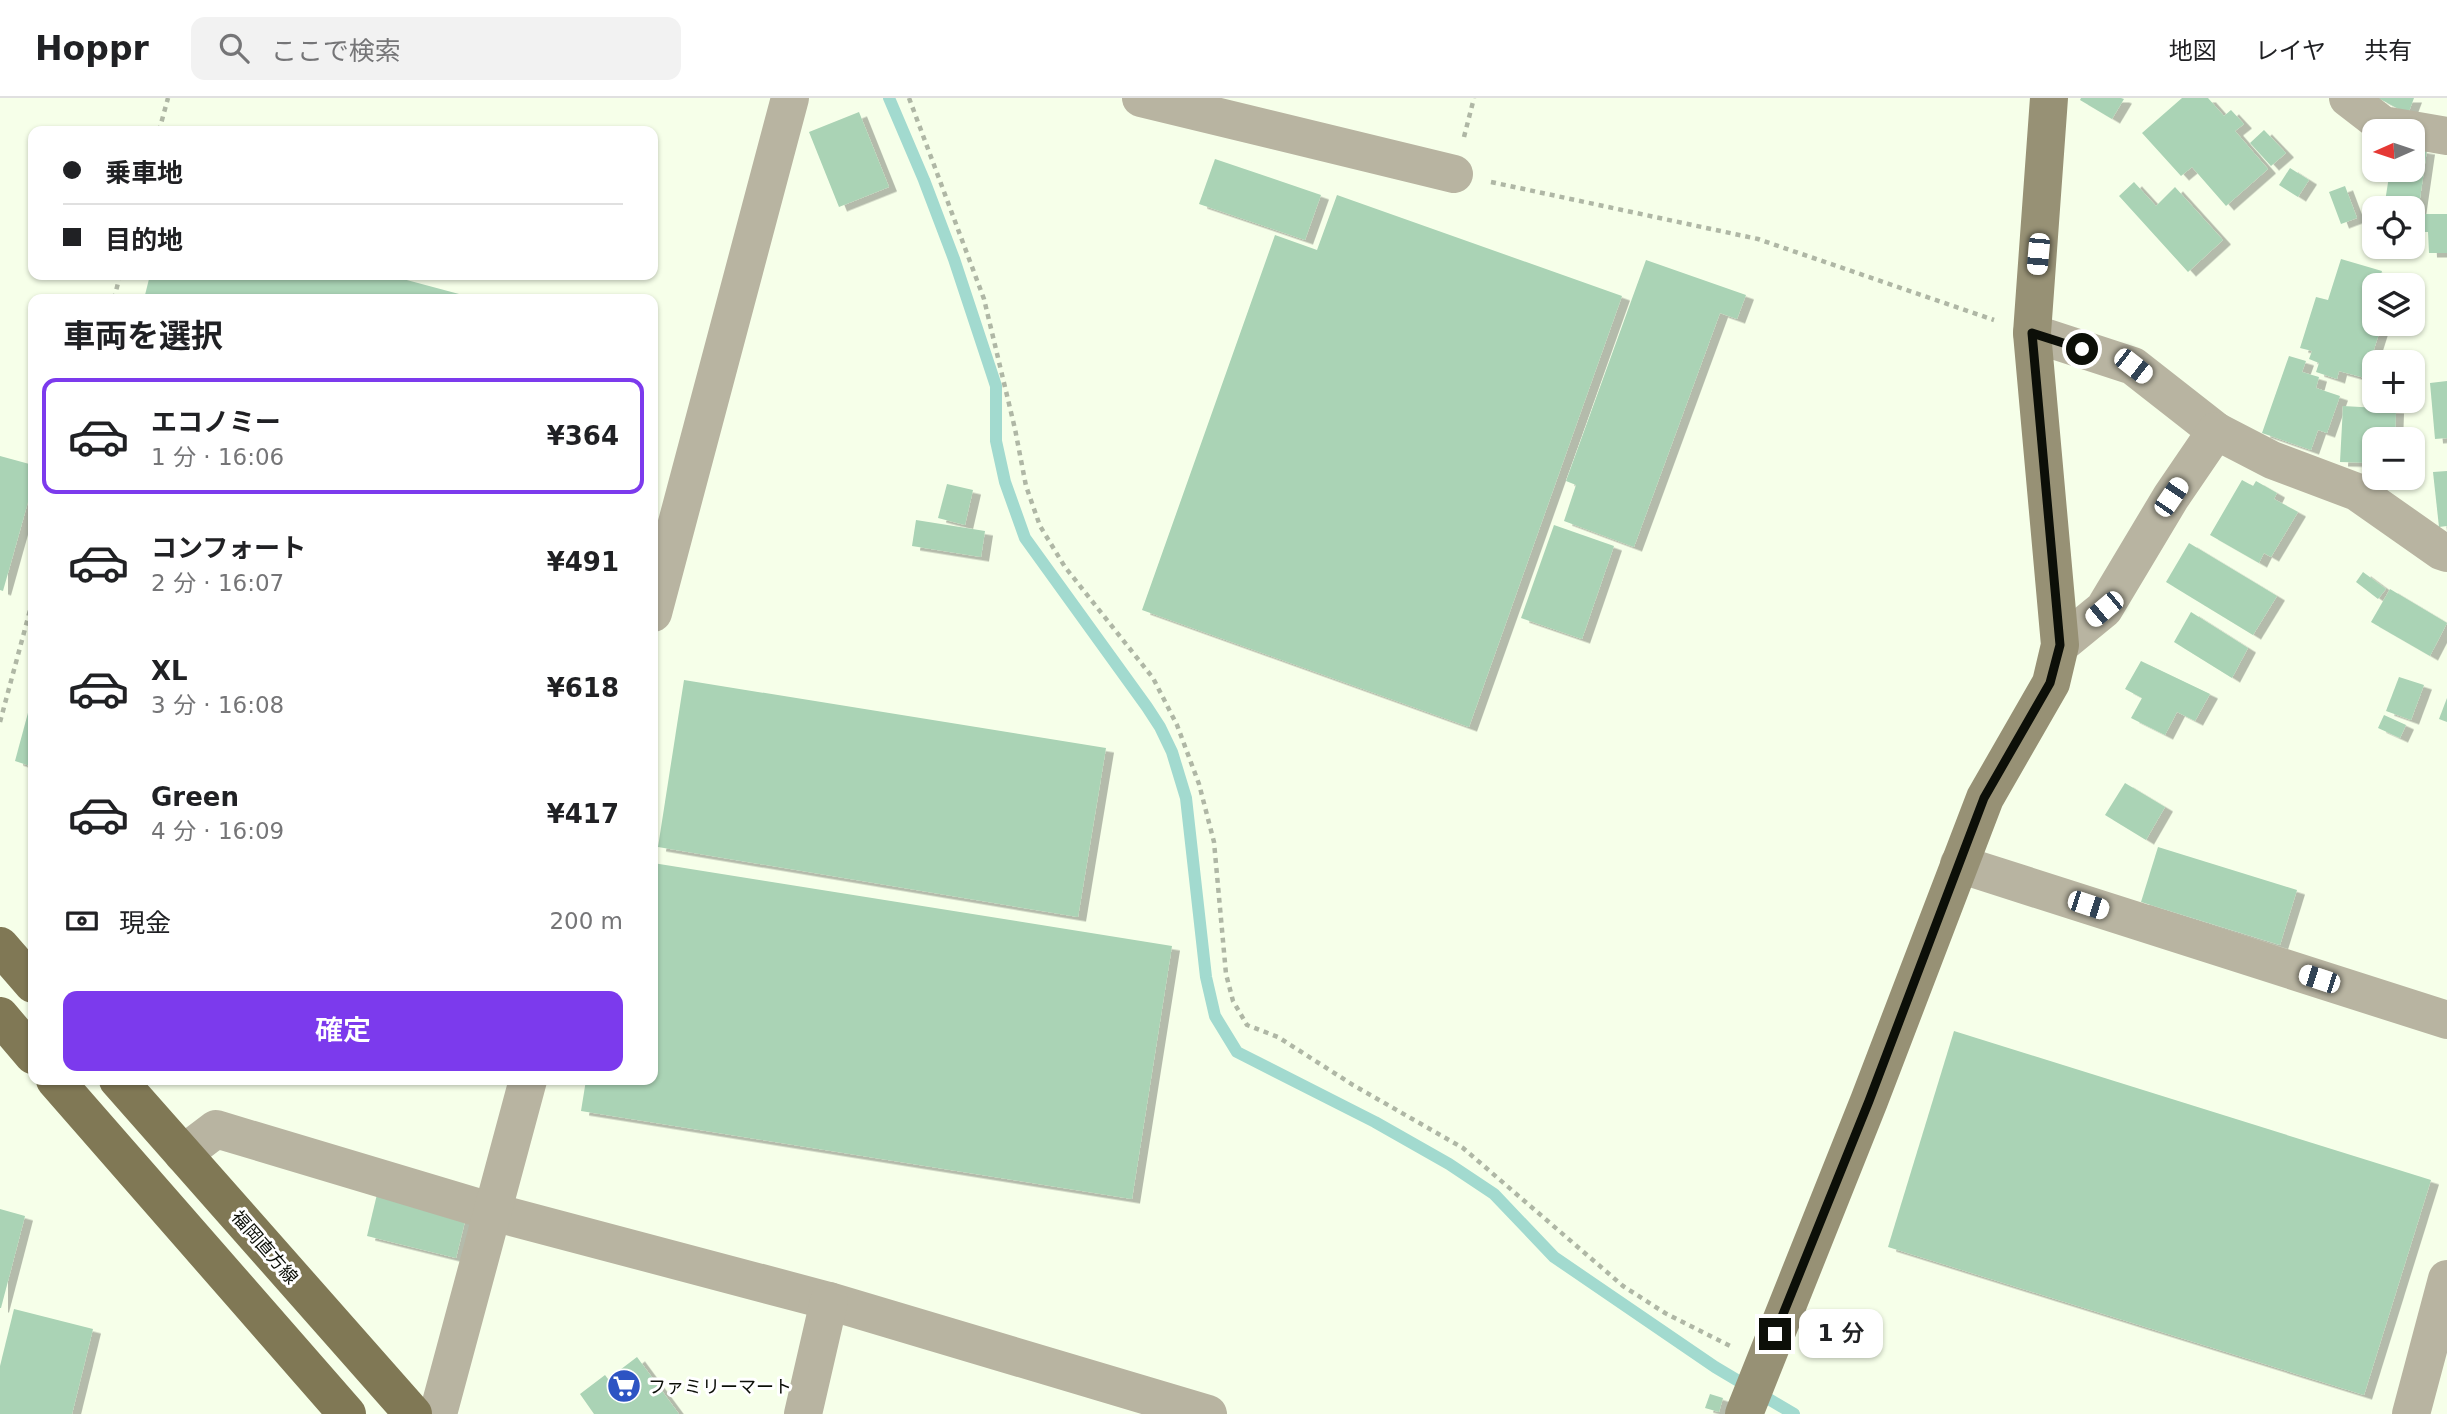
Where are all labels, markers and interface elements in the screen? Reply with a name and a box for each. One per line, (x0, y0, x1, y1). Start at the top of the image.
search box (191, 17, 681, 80)
text: Hoppr (35, 29, 149, 68)
icon: search (215, 29, 253, 67)
text: ここで検索 (271, 36, 401, 66)
text: 地図 (2169, 37, 2217, 65)
text: レイヤ (2255, 37, 2326, 65)
text: 共有 (2364, 37, 2412, 65)
north arrow (2362, 119, 2426, 182)
map controls (2362, 119, 2425, 490)
text: 乗車地 (105, 158, 183, 188)
button: locate (2362, 196, 2425, 259)
text: 目的地 (105, 225, 183, 255)
car (2026, 232, 2051, 276)
button: layers (2362, 273, 2425, 336)
text: 車両を選択 (63, 317, 223, 355)
route start (2066, 333, 2098, 365)
car (2110, 345, 2157, 387)
button: + (2362, 350, 2425, 413)
icon: car (67, 405, 130, 468)
text: エコノミー (151, 407, 281, 437)
text: ¥364 (547, 421, 619, 451)
button: − (2362, 427, 2425, 490)
text: 1 分 · 16:06 (151, 444, 284, 470)
car (2151, 474, 2192, 520)
icon: car (67, 531, 130, 594)
text: コンフォート (151, 533, 306, 563)
text: ¥491 (547, 547, 619, 577)
text: 2 分 · 16:07 (151, 570, 284, 596)
car (2082, 587, 2127, 631)
text: XL (151, 656, 188, 686)
icon: car (67, 657, 130, 720)
text: ¥618 (547, 673, 619, 703)
text: 3 分 · 16:08 (151, 692, 284, 718)
text: Green (151, 782, 239, 812)
icon: car (67, 783, 130, 846)
text: ¥417 (547, 799, 619, 829)
text: 4 分 · 16:09 (151, 818, 284, 844)
car (2065, 889, 2112, 921)
icon: cash (63, 902, 101, 940)
text: 現金 (119, 908, 171, 938)
text: 200 m (549, 908, 623, 934)
car (2296, 963, 2343, 995)
button: 確定 (63, 991, 623, 1071)
street label: 福岡直方線 (228, 1206, 302, 1288)
callout: 1 分 (1800, 1310, 1884, 1358)
route end (1759, 1318, 1791, 1350)
text: 1 分 (1817, 1320, 1865, 1346)
supermarket icon: ファミリーマート (605, 1367, 643, 1405)
place label: ファミリーマート (648, 1376, 792, 1397)

